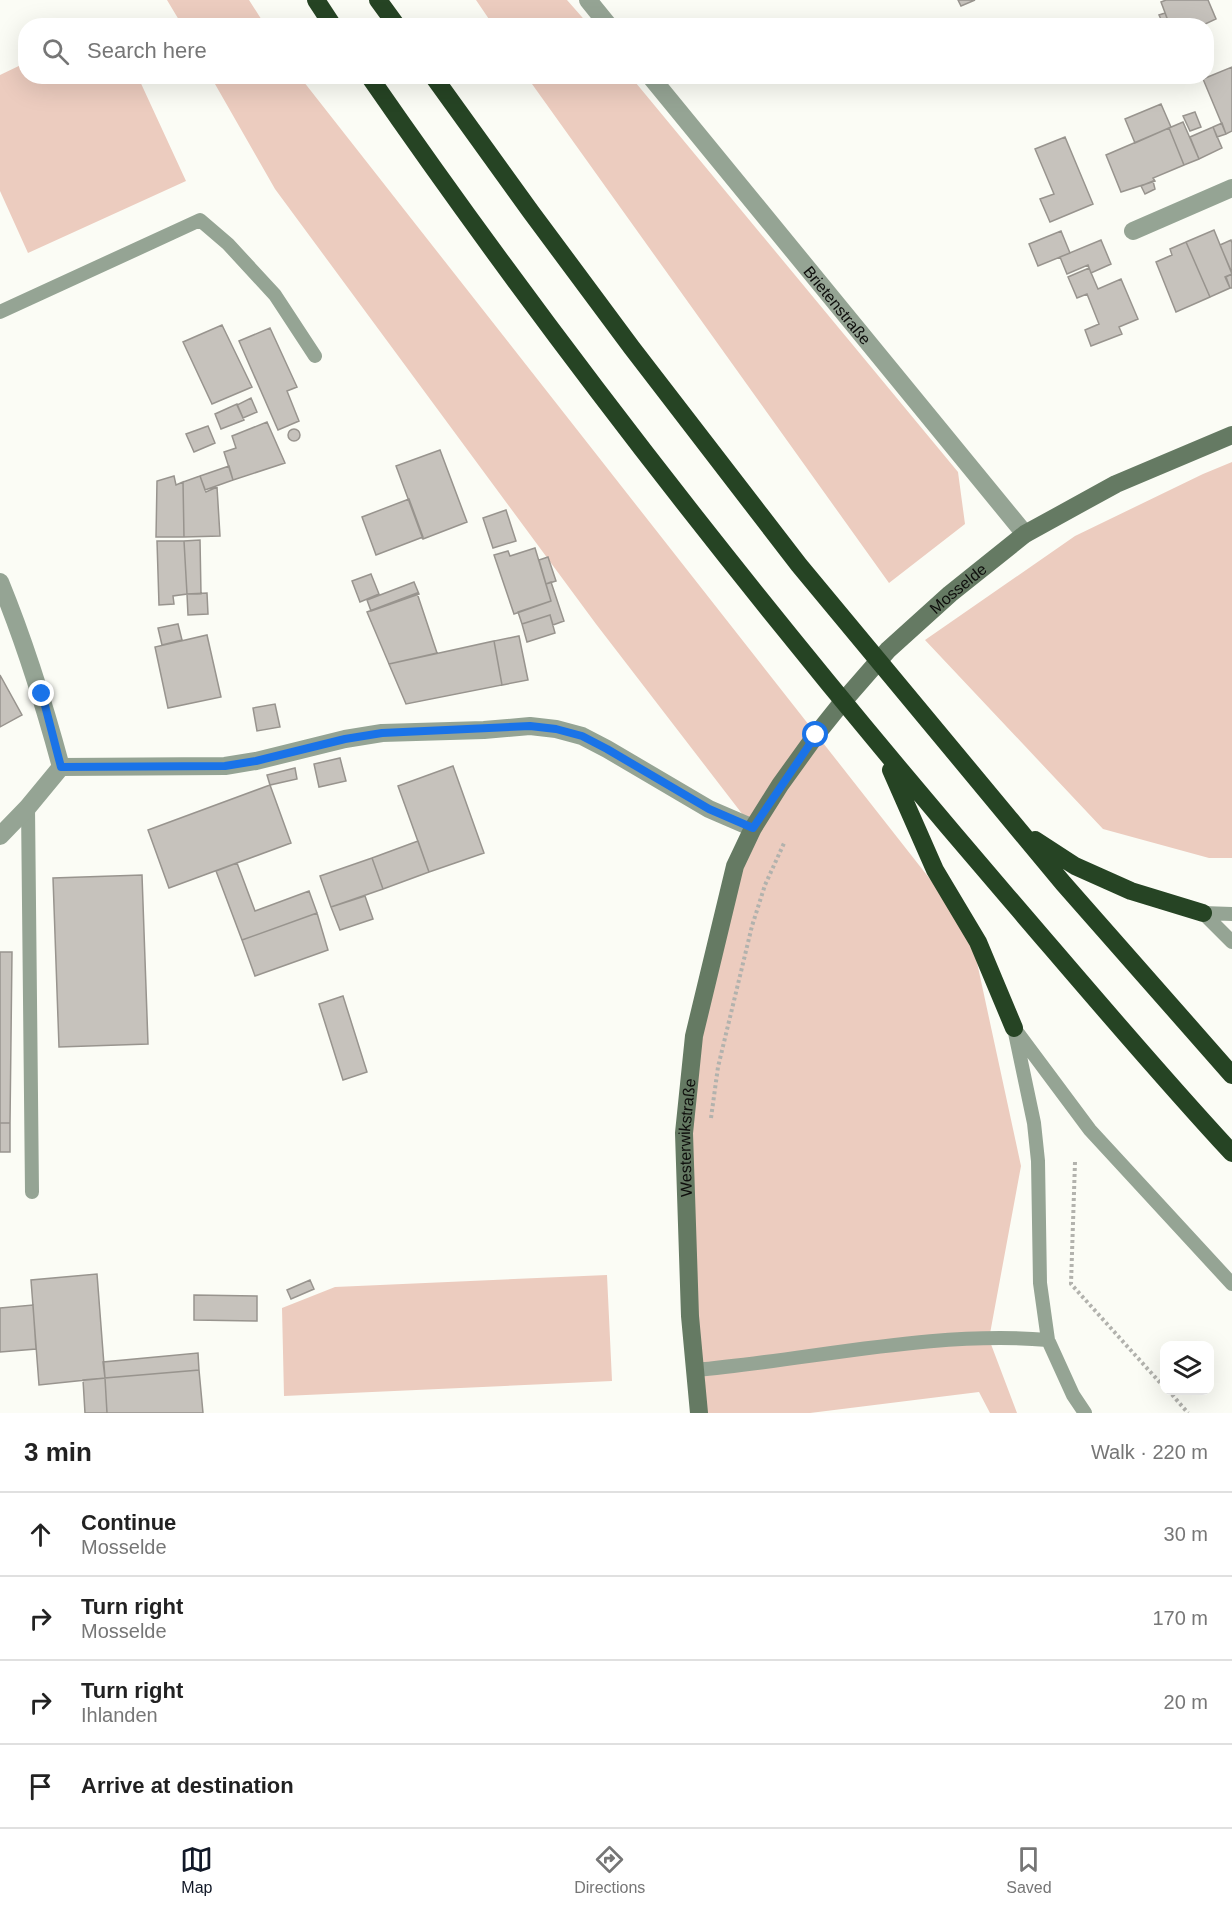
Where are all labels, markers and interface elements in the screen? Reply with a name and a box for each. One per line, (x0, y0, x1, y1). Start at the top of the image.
search box (18, 18, 1214, 84)
icon: search (39, 35, 72, 68)
text: Search here (87, 38, 207, 63)
street label: Brietenstraße (801, 262, 875, 348)
street label: Mosselde (926, 560, 990, 617)
route end (28, 680, 54, 706)
route start (802, 721, 828, 747)
street label: Westerwikstraße (675, 1077, 698, 1197)
map controls (1160, 1341, 1214, 1395)
button: layers (1160, 1341, 1214, 1395)
text: 3 min (24, 1437, 92, 1467)
text: Walk · 220 m (1091, 1441, 1208, 1463)
text: Continue (81, 1510, 176, 1535)
icon: ahead (24, 1518, 57, 1551)
text: 30 m (1164, 1523, 1208, 1545)
text: Mosselde (81, 1536, 167, 1558)
text: Turn right (81, 1594, 183, 1619)
icon: right (24, 1602, 57, 1635)
text: 170 m (1152, 1607, 1208, 1629)
text: Mosselde (81, 1620, 167, 1642)
text: Turn right (81, 1678, 183, 1703)
icon: right (24, 1686, 57, 1719)
text: 20 m (1164, 1691, 1208, 1713)
text: Ihlanden (81, 1704, 158, 1726)
icon: arrive (24, 1770, 57, 1803)
text: Arrive at destination (81, 1773, 294, 1798)
tab: Map (180, 1843, 213, 1897)
tab: Directions (574, 1843, 645, 1897)
tab: Saved (1006, 1843, 1052, 1897)

